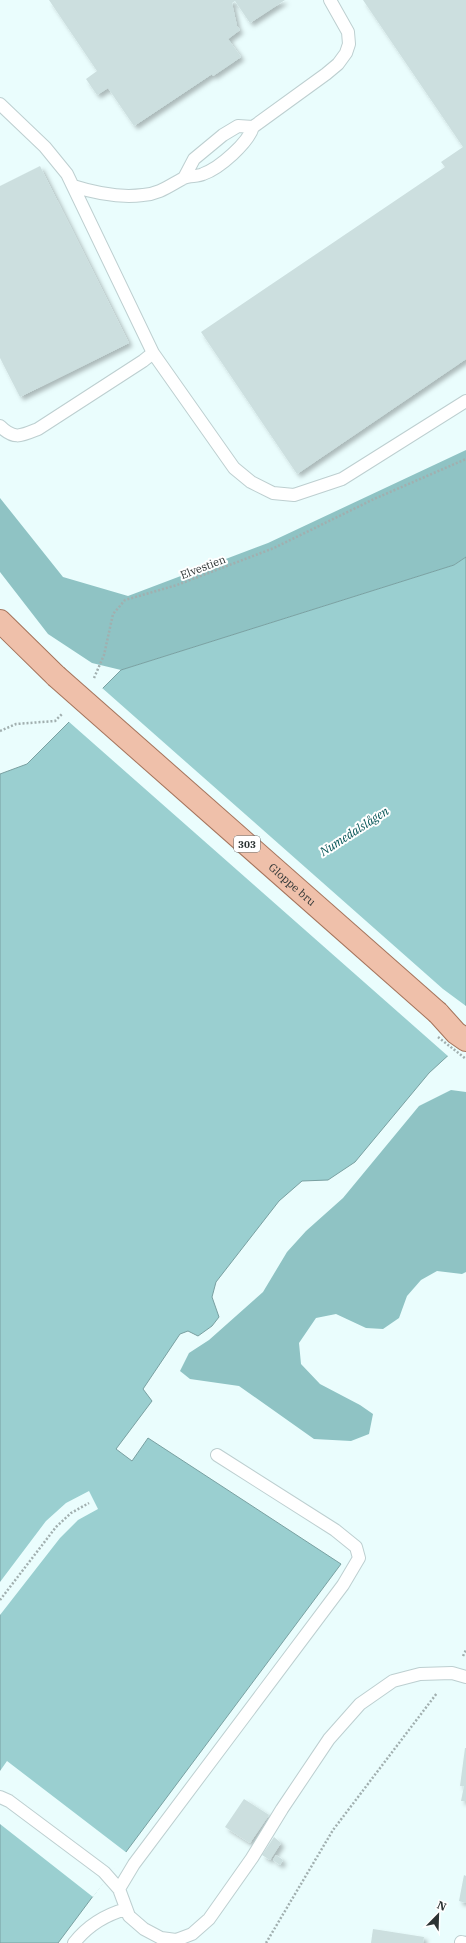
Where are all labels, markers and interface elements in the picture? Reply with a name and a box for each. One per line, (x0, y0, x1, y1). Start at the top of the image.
street label: Elvestien (178, 552, 228, 582)
water label: Numedalslågen (316, 803, 391, 859)
road number: 303 (234, 836, 260, 852)
street label: Gloppe bru (266, 860, 319, 909)
north arrow (418, 1895, 458, 1935)
text: N (435, 1898, 449, 1914)

